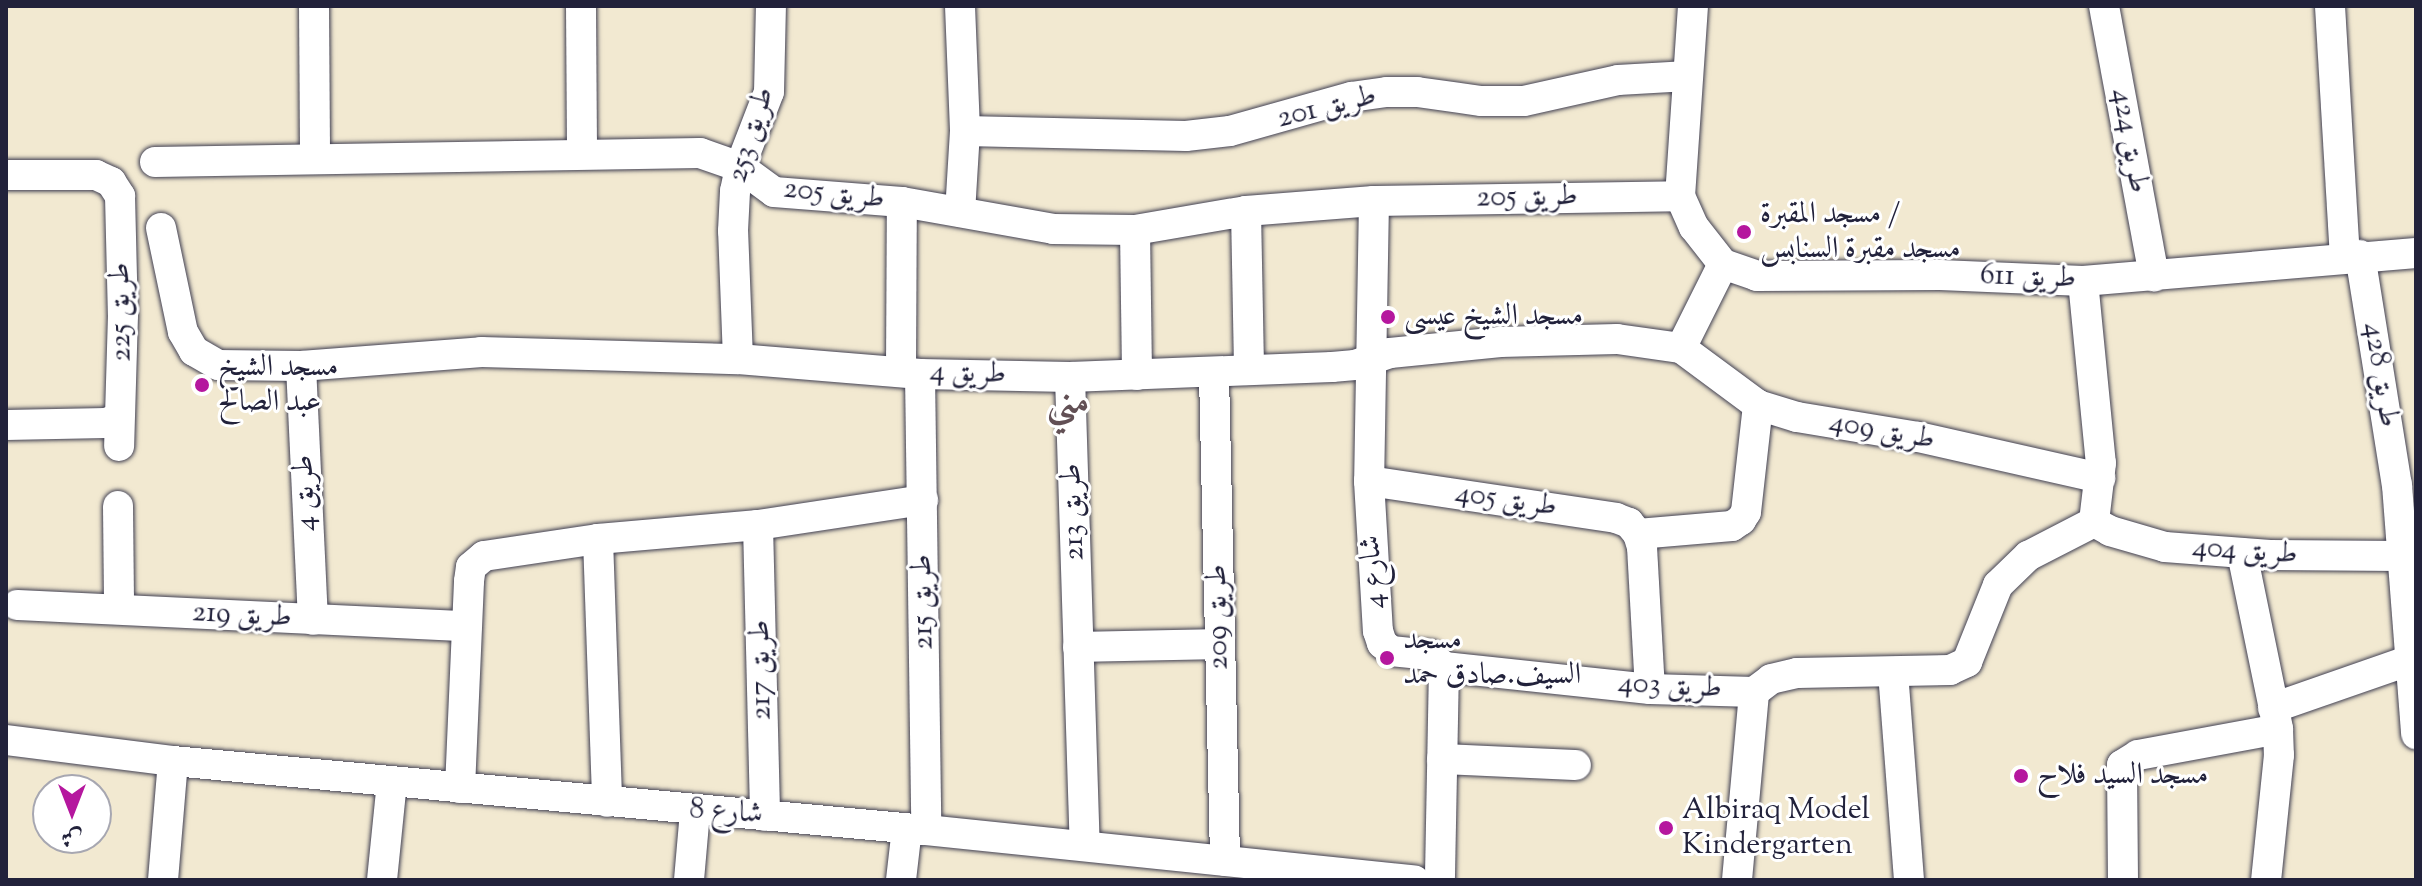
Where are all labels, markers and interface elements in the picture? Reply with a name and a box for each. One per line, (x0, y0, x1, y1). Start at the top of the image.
street label: طريق 201 (1274, 78, 1380, 138)
street label: طريق 253 (721, 83, 783, 187)
street label: طريق 424 (2102, 86, 2156, 196)
street label: طريق 205 (782, 172, 886, 218)
street label: طريق 205 (1476, 179, 1578, 217)
place label: مسجد المقبرة / مسجد مقبرة السنابس (1760, 197, 1961, 268)
marker: مسجد المقبرة / مسجد مقبرة السنابس (1735, 223, 1753, 241)
street label: طريق 611 (1979, 258, 2077, 298)
street label: طريق 225 (103, 262, 141, 362)
place label: مسجد الشيخ عيسى (1404, 299, 1583, 335)
marker: مسجد الشيخ عيسى (1379, 308, 1397, 326)
street label: طريق 428 (2354, 320, 2406, 430)
place label: مسجد الشيخ عبد الصالح (218, 350, 339, 420)
street label: طريق 4 (929, 355, 1007, 393)
marker: مسجد الشيخ عبد الصالح (193, 376, 211, 394)
district label: مني (1047, 381, 1089, 427)
street label: طريق 409 (1826, 405, 1938, 459)
street label: طريق 4 (287, 454, 325, 532)
street label: طريق 213 (1054, 463, 1094, 561)
street label: طريق 405 (1453, 476, 1559, 526)
street label: طريق 404 (2191, 530, 2299, 574)
street label: شارع 4 (1353, 534, 1395, 610)
street label: طريق 215 (905, 554, 943, 650)
street label: طريق 209 (1200, 564, 1238, 670)
street label: طريق 219 (191, 595, 293, 637)
street label: طريق 217 (743, 619, 781, 721)
place label: مسجد السيف.صادق حمد (1403, 623, 1581, 694)
marker: مسجد السيف.صادق حمد (1378, 649, 1396, 667)
street label: طريق 403 (1617, 666, 1723, 708)
place label: مسجد السيد فلاح (2037, 758, 2208, 794)
marker: مسجد السيد فلاح (2012, 767, 2030, 785)
north arrow (32, 774, 112, 854)
street label: شارع 8 (688, 792, 764, 834)
place label: Albiraq Model Kindergarten (1682, 793, 1870, 864)
marker: Albiraq Model Kindergarten (1657, 819, 1675, 837)
text: ش (61, 820, 83, 852)

